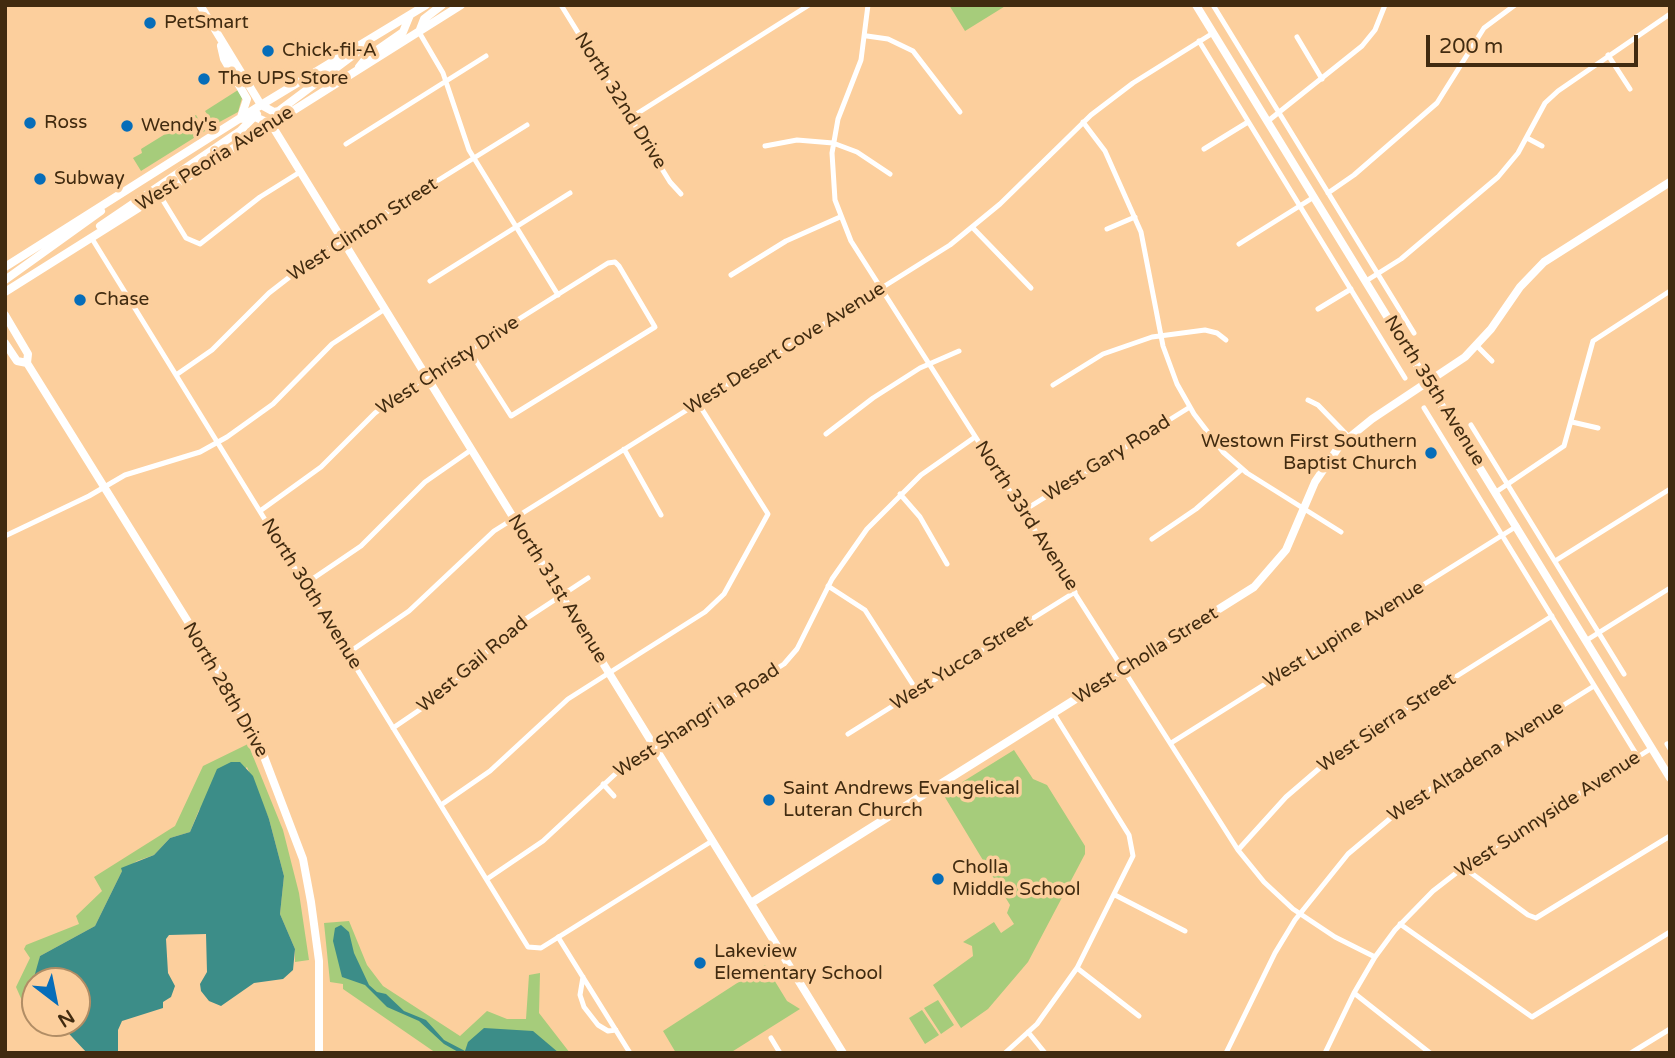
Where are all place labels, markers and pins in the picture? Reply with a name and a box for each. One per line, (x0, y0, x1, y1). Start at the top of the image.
place label: PetSmart (164, 12, 249, 34)
marker: PetSmart (142, 15, 158, 31)
place label: Chick-fil-A (282, 40, 377, 62)
marker: Chick-fil-A (260, 43, 276, 59)
place label: The UPS Store (218, 68, 348, 90)
marker: The UPS Store (196, 71, 212, 87)
place label: Ross (44, 112, 87, 134)
marker: Ross (22, 115, 38, 131)
place label: Wendy's (141, 115, 217, 137)
marker: Wendy's (119, 118, 135, 134)
place label: Subway (54, 168, 125, 190)
marker: Subway (32, 171, 48, 187)
place label: Chase (94, 289, 149, 311)
marker: Chase (72, 292, 88, 308)
place label: Westown First Southern Baptist Church (1201, 431, 1417, 475)
marker: Westown First Southern Baptist Church (1423, 445, 1439, 461)
place label: Saint Andrews Evangelical Luteran Church (783, 778, 1020, 822)
marker: Saint Andrews Evangelical Luteran Church (761, 792, 777, 808)
place label: Cholla Middle School (952, 857, 1081, 901)
marker: Cholla Middle School (930, 871, 946, 887)
place label: Lakeview Elementary School (714, 941, 883, 985)
marker: Lakeview Elementary School (692, 955, 708, 971)

